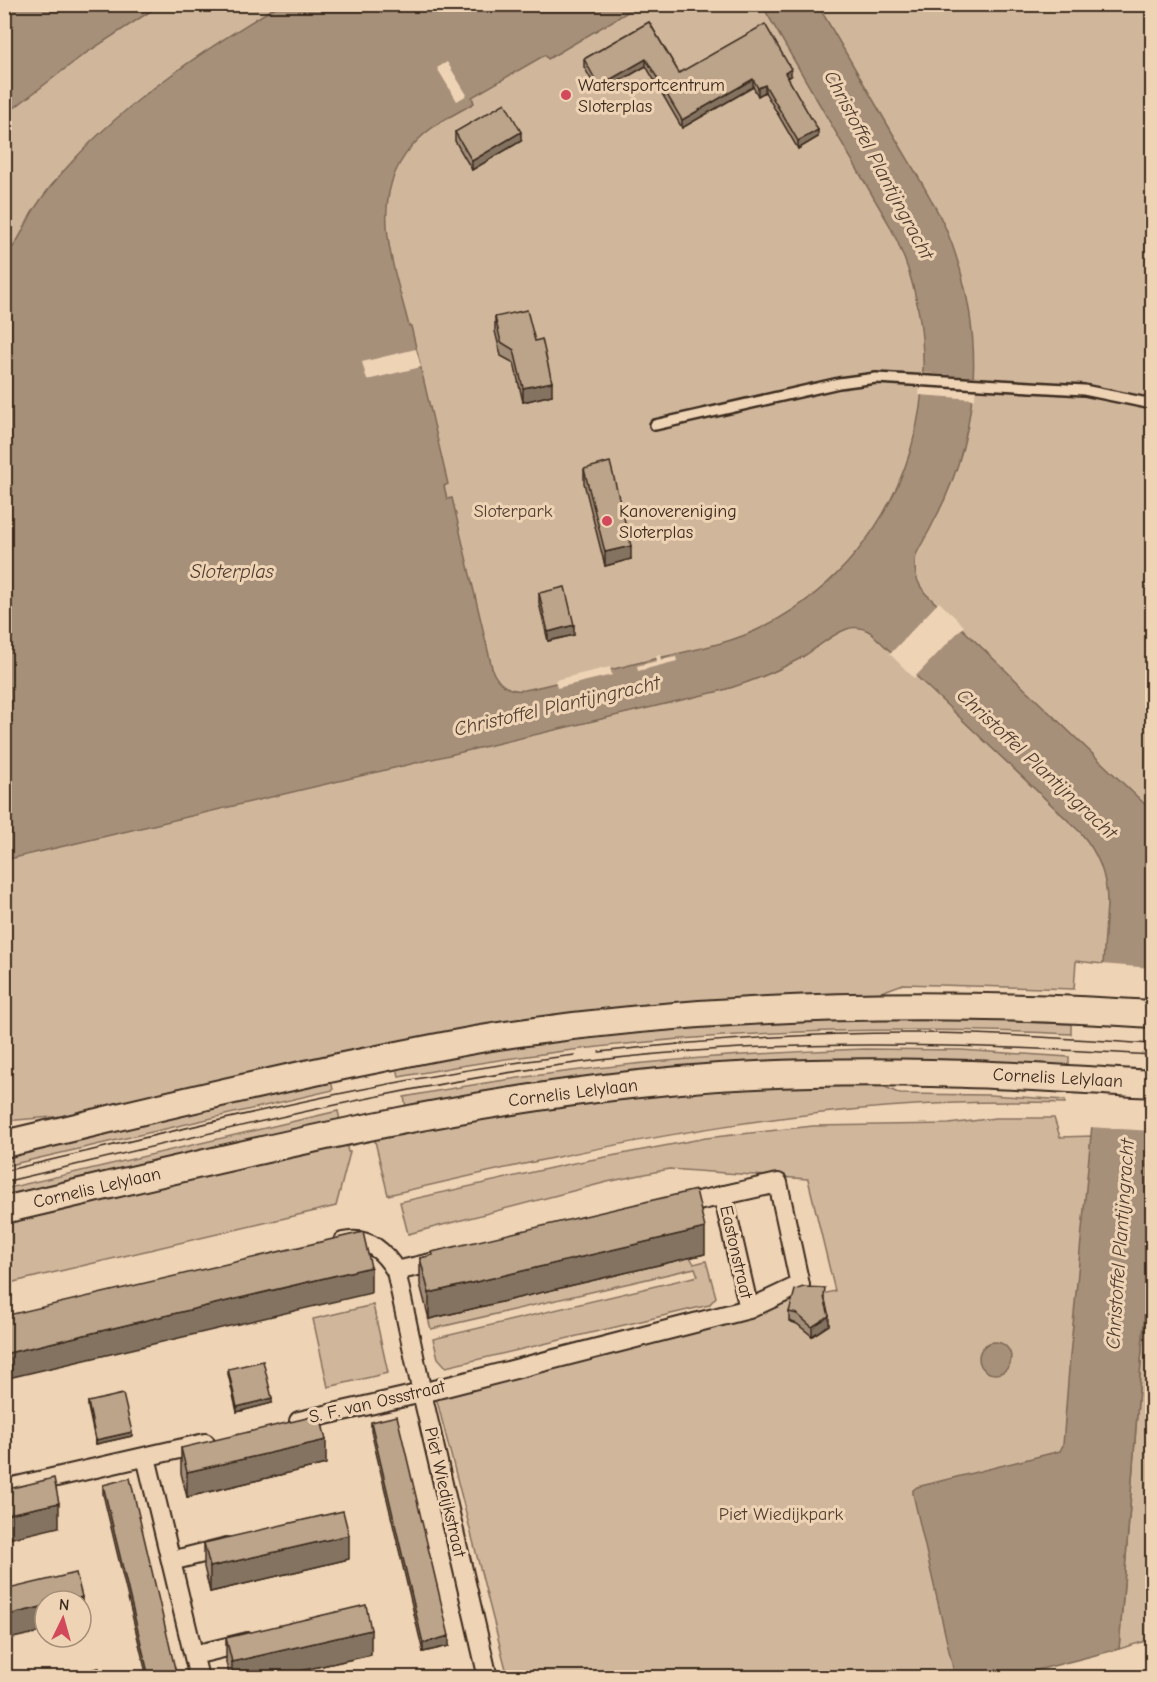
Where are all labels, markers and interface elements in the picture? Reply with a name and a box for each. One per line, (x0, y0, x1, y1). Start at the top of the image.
water label: Christoffel Plantijngracht (819, 66, 939, 265)
place label: Watersportcentrum Sloterplas (578, 75, 725, 117)
marker: Watersportcentrum Sloterplas (559, 88, 573, 102)
park label: Sloterpark (474, 501, 553, 522)
place label: Kanovereniging Sloterplas (619, 501, 737, 543)
marker: Kanovereniging Sloterplas (600, 514, 614, 528)
water label: Sloterplas (190, 560, 274, 583)
water label: Christoffel Plantijngracht (452, 671, 664, 741)
water label: Christoffel Plantijngracht (952, 684, 1123, 845)
street label: Cornelis Lelylaan (992, 1064, 1124, 1092)
street label: Cornelis Lelylaan (507, 1075, 639, 1111)
water label: Christoffel Plantijngracht (1101, 1136, 1139, 1350)
street label: Cornelis Lelylaan (31, 1163, 163, 1213)
street label: Eastonstraat (715, 1203, 757, 1301)
street label: S. F. van Ossstraat (307, 1376, 448, 1428)
street label: Piet Wiedijkstraat (420, 1425, 470, 1560)
park label: Piet Wiedijkpark (719, 1504, 843, 1525)
north arrow (33, 1589, 93, 1649)
text: N (58, 1596, 70, 1614)

